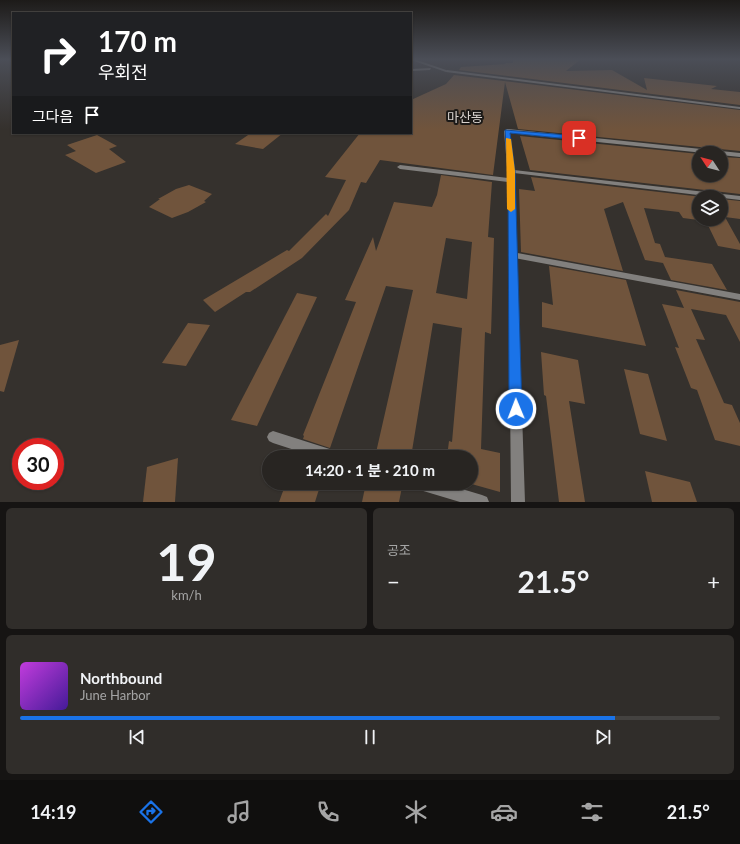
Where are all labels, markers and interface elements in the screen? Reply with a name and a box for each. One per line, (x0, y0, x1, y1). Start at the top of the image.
text: 170 m (98, 24, 177, 58)
icon: right (32, 28, 84, 80)
text: 우회전 (98, 61, 148, 83)
icon: arrive (81, 104, 103, 126)
text: 그다음 (32, 107, 73, 125)
district label: 마산동 (447, 109, 483, 125)
pin (562, 121, 596, 155)
icon: arrive (568, 127, 590, 149)
north arrow (692, 146, 728, 182)
map controls (692, 146, 728, 226)
button: layers (692, 190, 728, 226)
position arrow (495, 388, 537, 430)
speed limit sign: 30 (12, 438, 64, 490)
text: 14:20 · 1 분 · 210 m (305, 461, 435, 479)
text: 19 (156, 530, 217, 592)
text: 공조 (387, 542, 411, 558)
text: 21.5° (518, 563, 589, 599)
text: − (387, 568, 400, 595)
text: + (707, 568, 720, 595)
text: km/h (171, 587, 202, 603)
text: Northbound (80, 669, 162, 687)
text: June Harbor (80, 687, 150, 703)
icon: previous (126, 726, 148, 748)
icon: pause (359, 726, 381, 748)
icon: next (592, 726, 614, 748)
icon: directions (137, 798, 165, 826)
icon: music (225, 798, 253, 826)
icon: phone (314, 798, 342, 826)
icon: climate (402, 798, 430, 826)
icon: car (490, 798, 518, 826)
icon: filters (578, 798, 606, 826)
text: 14:19 (30, 801, 77, 823)
text: 21.5° (667, 801, 710, 823)

